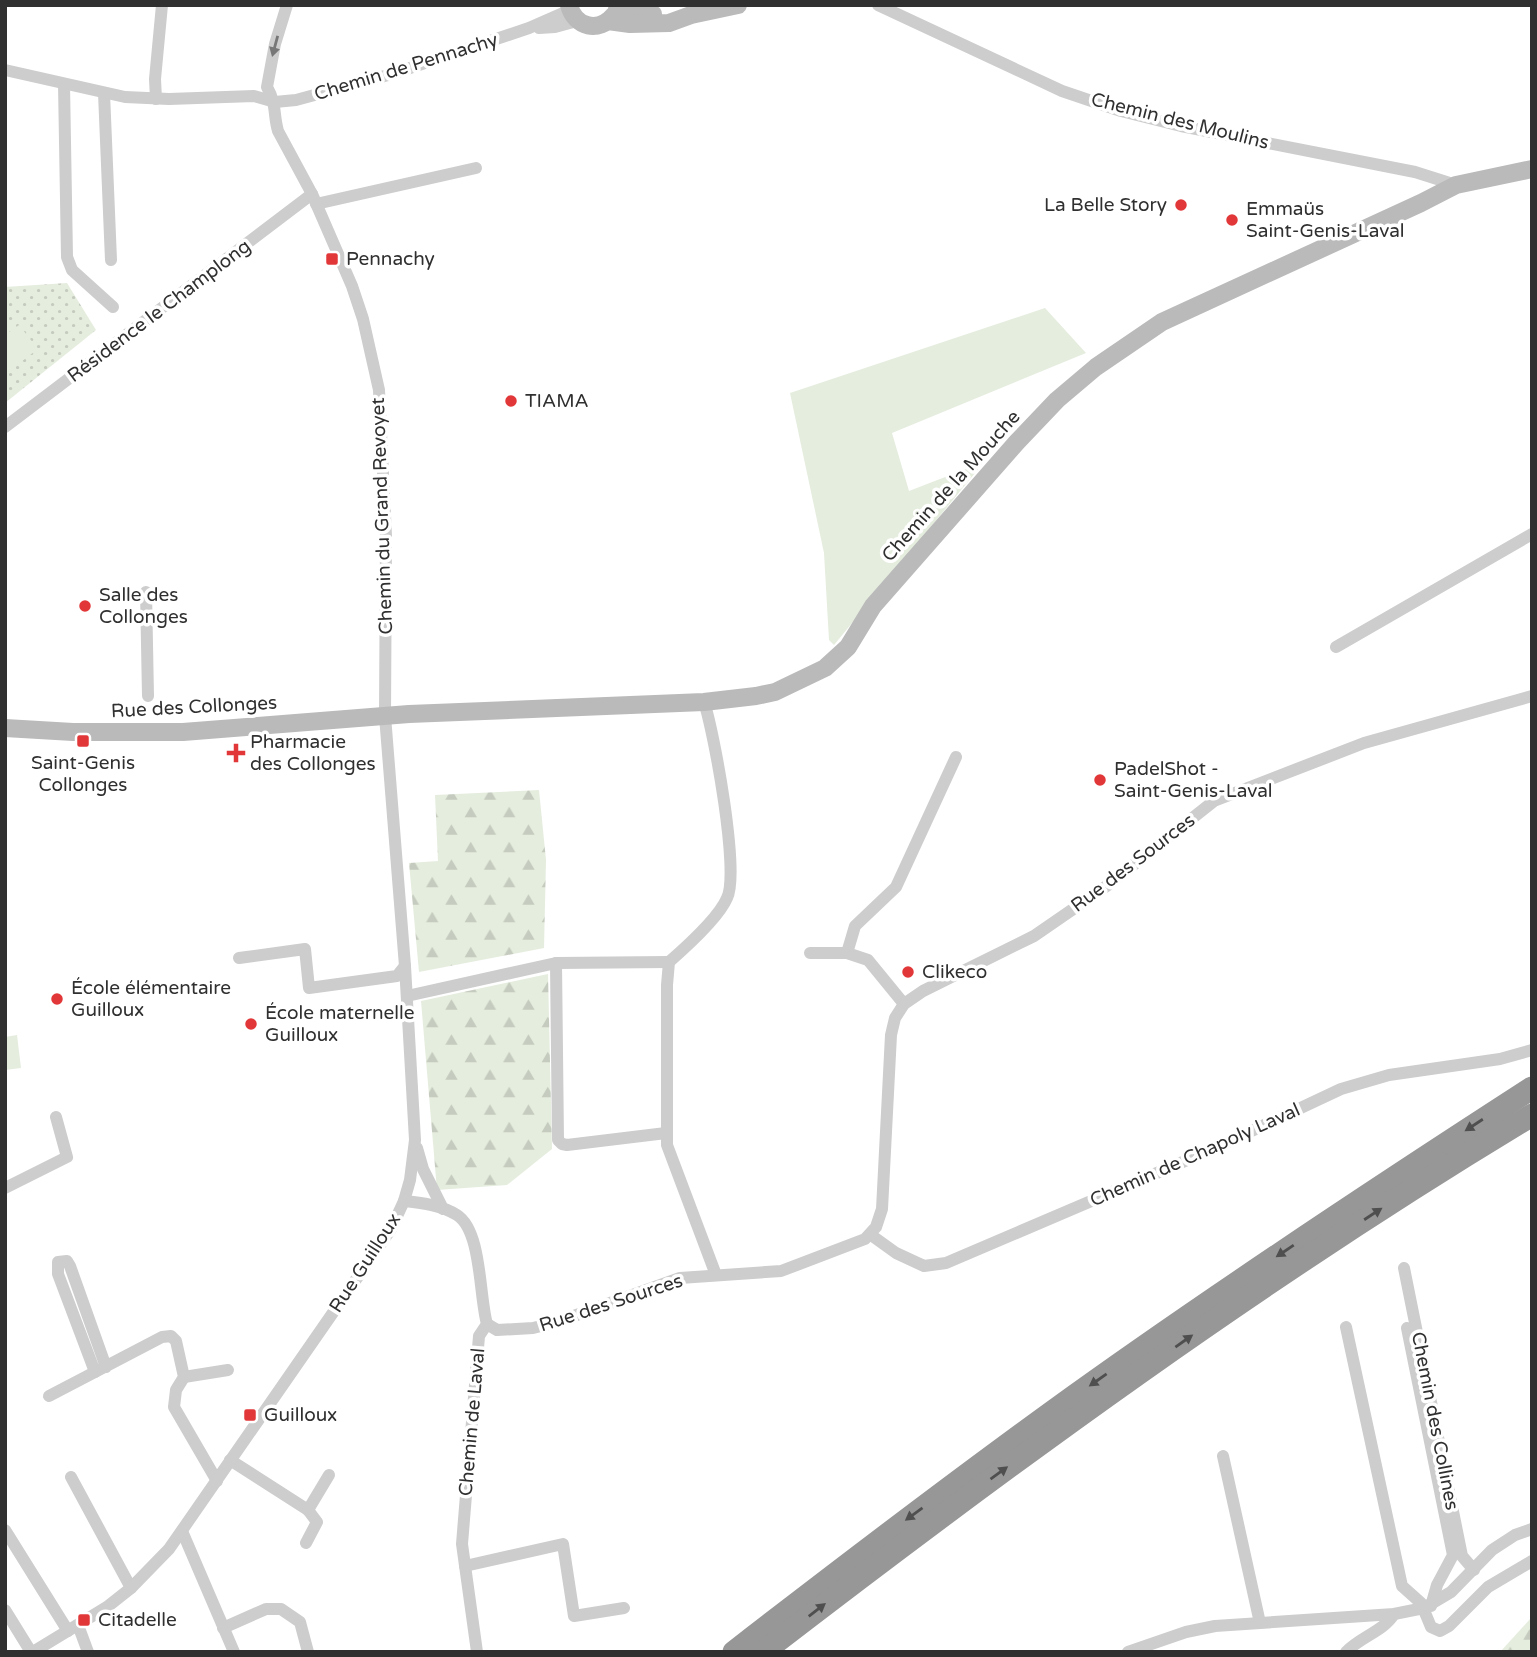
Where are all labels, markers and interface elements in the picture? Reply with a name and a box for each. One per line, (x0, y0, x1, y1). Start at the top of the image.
street label: Chemin de Pennachy (312, 29, 500, 105)
one-way arrow (269, 35, 280, 57)
street label: Chemin des Moulins (1089, 88, 1271, 154)
place label: La Belle Story (1044, 194, 1167, 216)
marker: La Belle Story (1173, 197, 1189, 213)
place label: Emmaüs Saint-Genis-Laval (1246, 198, 1405, 242)
marker: Emmaüs Saint-Genis-Laval (1224, 212, 1240, 228)
street label: Résidence le Champlong (63, 235, 255, 387)
place label: Pennachy (346, 248, 435, 270)
marker: Pennachy (324, 251, 340, 267)
place label: TIAMA (525, 390, 589, 412)
marker: TIAMA (503, 393, 519, 409)
street label: Chemin du Grand Revoyet (367, 397, 397, 635)
street label: Chemin de la Mouche (877, 406, 1025, 566)
place label: Salle des Collonges (99, 584, 188, 628)
marker: Salle des Collonges (77, 598, 93, 614)
street label: Rue des Collonges (110, 692, 278, 722)
place label: Pharmacie des Collonges (250, 731, 376, 775)
marker: Saint-Genis Collonges (75, 733, 91, 749)
marker: Pharmacie des Collonges (228, 745, 244, 761)
place label: Saint-Genis Collonges (31, 752, 135, 796)
place label: PadelShot - Saint-Genis-Laval (1114, 758, 1273, 802)
marker: PadelShot - Saint-Genis-Laval (1092, 772, 1108, 788)
street label: Rue des Sources (1067, 809, 1199, 917)
place label: Clikeco (922, 961, 987, 983)
marker: Clikeco (900, 964, 916, 980)
place label: École élémentaire Guilloux (71, 977, 231, 1021)
marker: École élémentaire Guilloux (49, 991, 65, 1007)
place label: École maternelle Guilloux (265, 1002, 414, 1046)
marker: École maternelle Guilloux (243, 1016, 259, 1032)
street label: Chemin de Chapoly Laval (1087, 1099, 1303, 1211)
one-way arrow (1465, 1118, 1484, 1131)
one-way arrow (1363, 1208, 1382, 1221)
street label: Rue Guilloux (325, 1209, 405, 1317)
one-way arrow (1275, 1244, 1295, 1257)
street label: Rue des Sources (537, 1269, 685, 1337)
street label: Chemin des Collines (1407, 1330, 1463, 1512)
one-way arrow (1175, 1334, 1193, 1348)
street label: Chemin de Laval (455, 1347, 489, 1497)
one-way arrow (1089, 1373, 1107, 1387)
place label: Guilloux (264, 1404, 337, 1426)
marker: Guilloux (242, 1407, 258, 1423)
one-way arrow (990, 1467, 1008, 1481)
one-way arrow (905, 1507, 923, 1521)
one-way arrow (808, 1604, 826, 1618)
place label: Citadelle (98, 1609, 177, 1631)
marker: Citadelle (76, 1612, 92, 1628)

